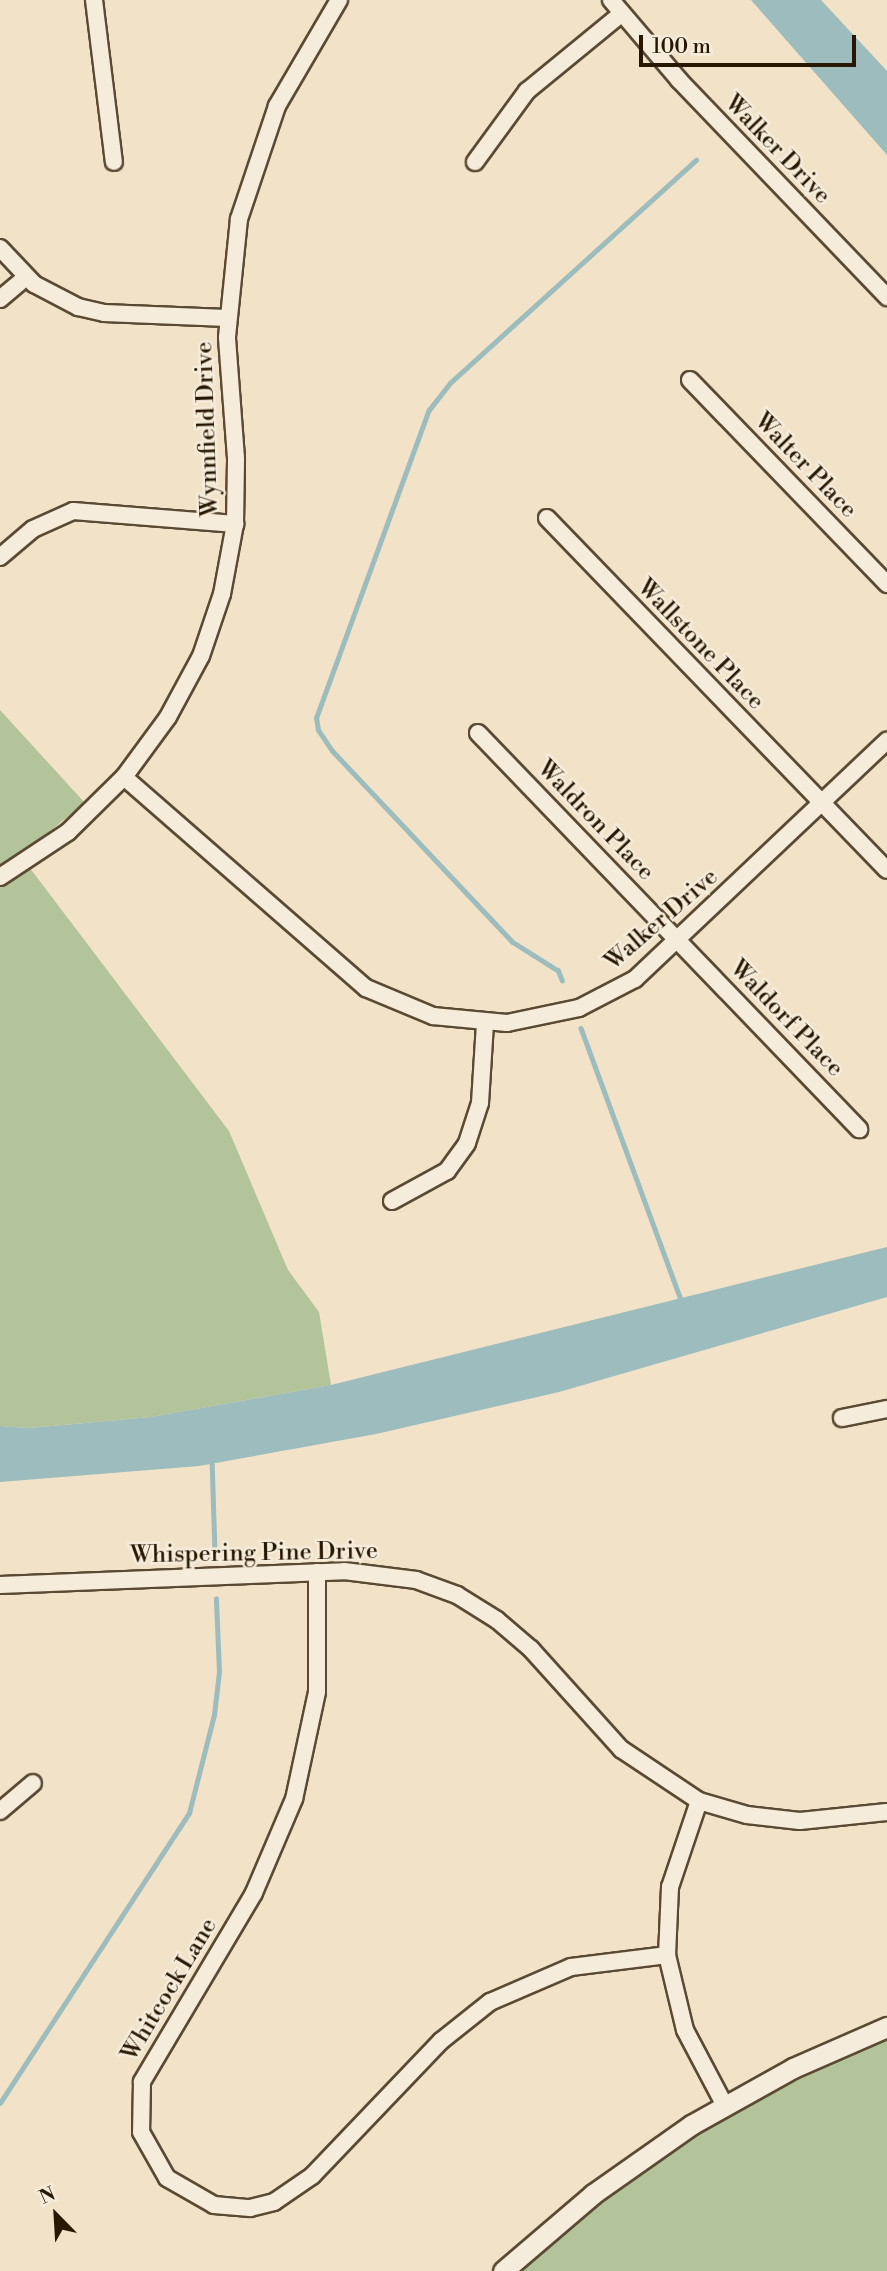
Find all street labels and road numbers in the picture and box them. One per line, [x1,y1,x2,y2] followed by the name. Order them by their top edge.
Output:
[718,90,836,210] street label: Walker Drive
[191,341,225,517] street label: Wynnfield Drive
[748,407,862,525] street label: Walter Place
[631,574,769,716] street label: Wallstone Place
[531,755,659,887] street label: Waldron Place
[600,863,724,977] street label: Walker Drive
[723,955,849,1083] street label: Waldorf Place
[130,1537,378,1571] street label: Whispering Pine Drive
[116,1913,224,2067] street label: Whitcock Lane

